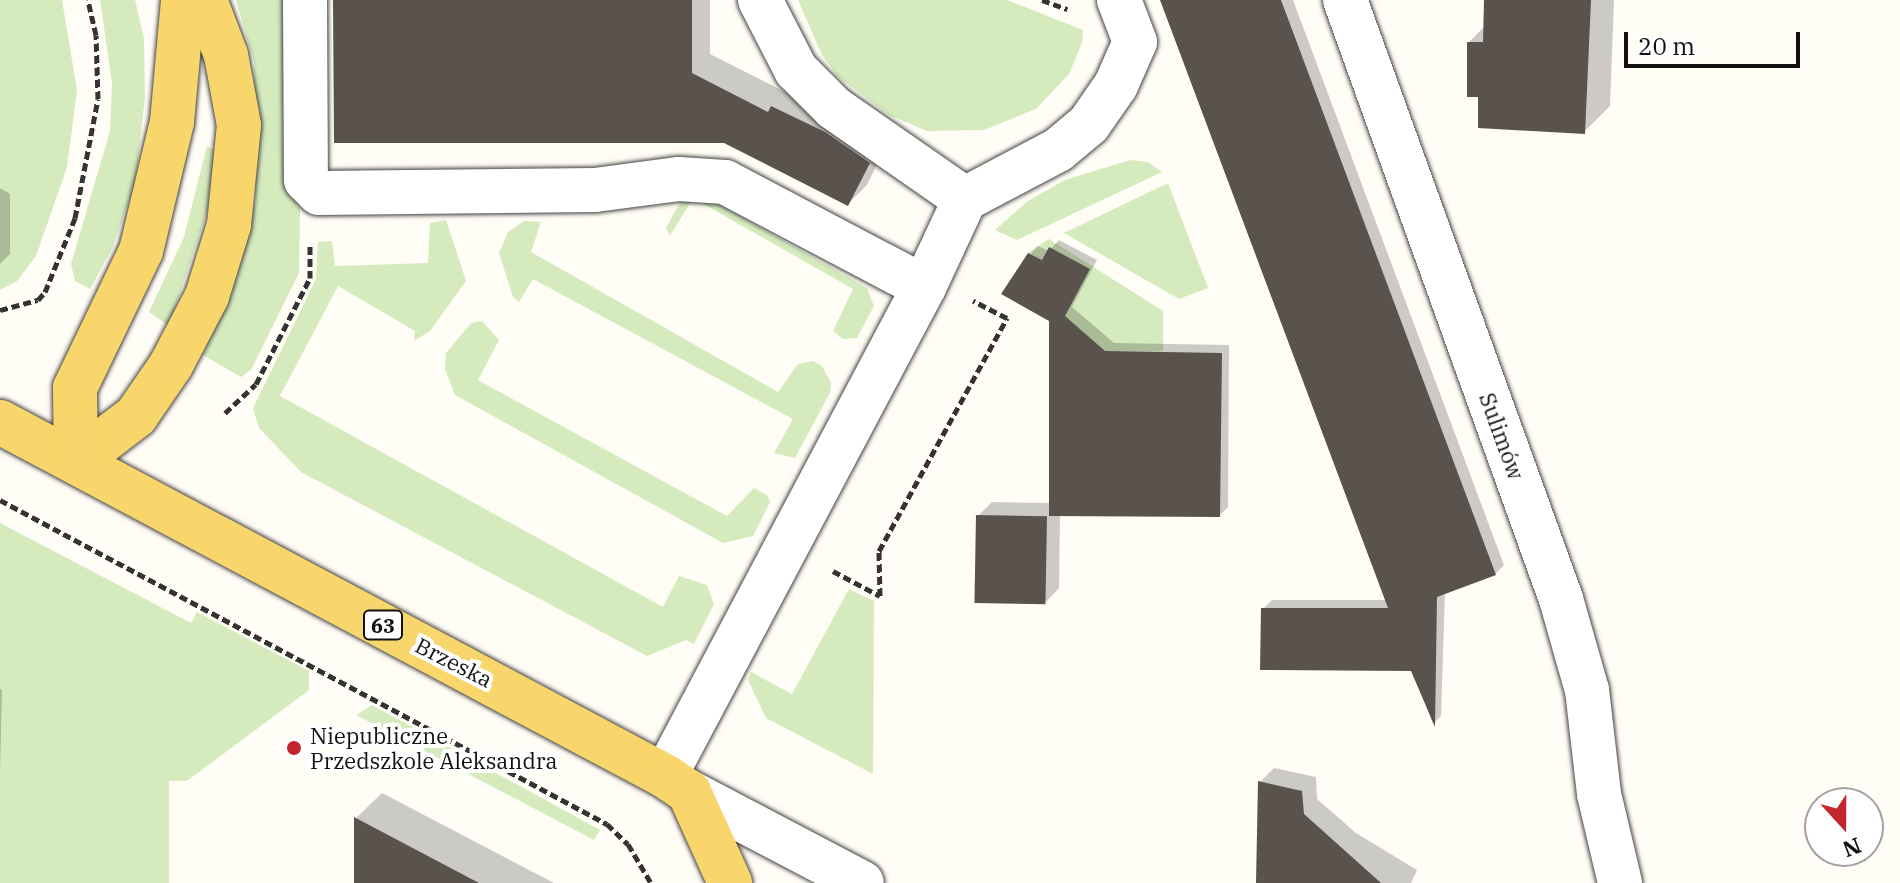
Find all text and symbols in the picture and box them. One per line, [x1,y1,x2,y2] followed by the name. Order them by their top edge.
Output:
[1628,16,1804,66] scale bar
[1638,30,1695,62] text: 20 m
[1474,389,1530,483] street label: Sulimów
[363,609,403,641] road number: 63
[411,631,497,693] street label: Brzeska
[310,722,558,774] place label: Niepubliczne Przedszkole Aleksandra
[285,739,303,757] marker: Niepubliczne Przedszkole Aleksandra
[1804,787,1884,867] north arrow
[1839,831,1865,865] text: N

